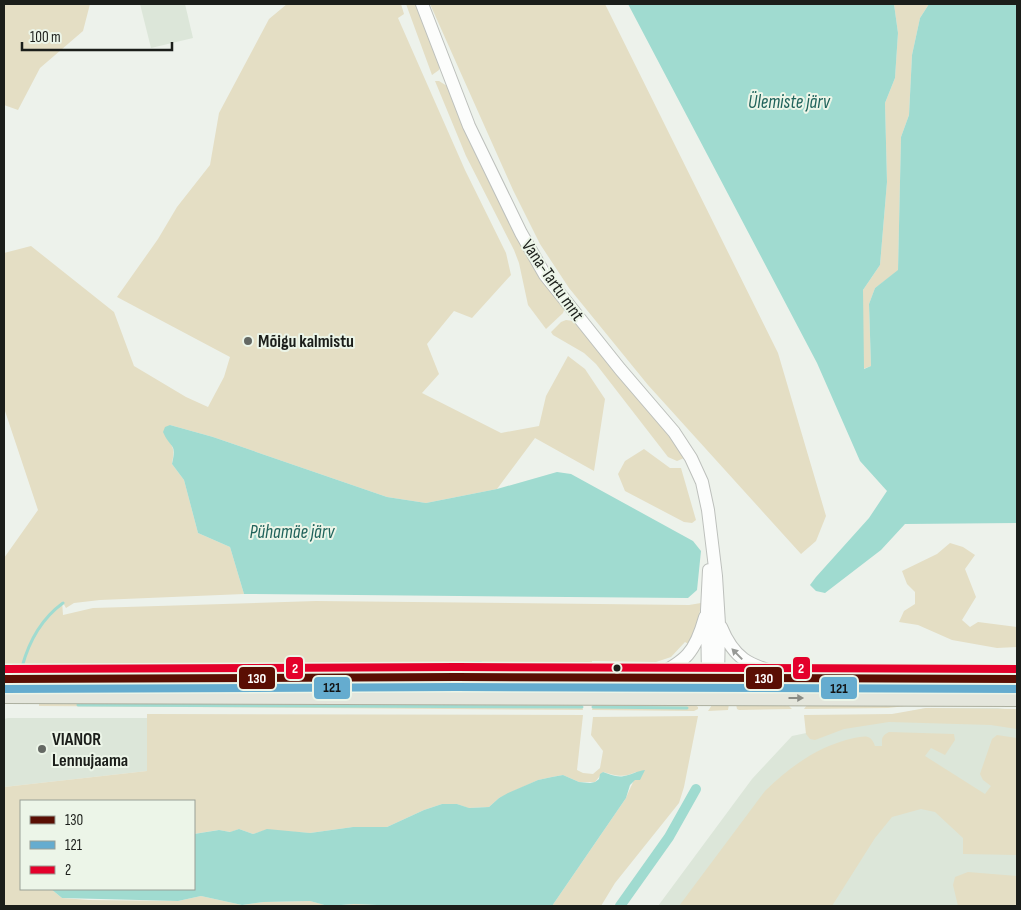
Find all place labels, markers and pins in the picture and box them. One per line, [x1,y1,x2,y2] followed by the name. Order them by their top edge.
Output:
[258,331,354,352] place label: Mõigu kalmistu
[242,335,254,347] marker: Mõigu kalmistu
[612,663,622,673] unlabelled marker
[52,729,128,771] place label: VIANOR Lennujaama
[36,743,48,755] marker: VIANOR Lennujaama

